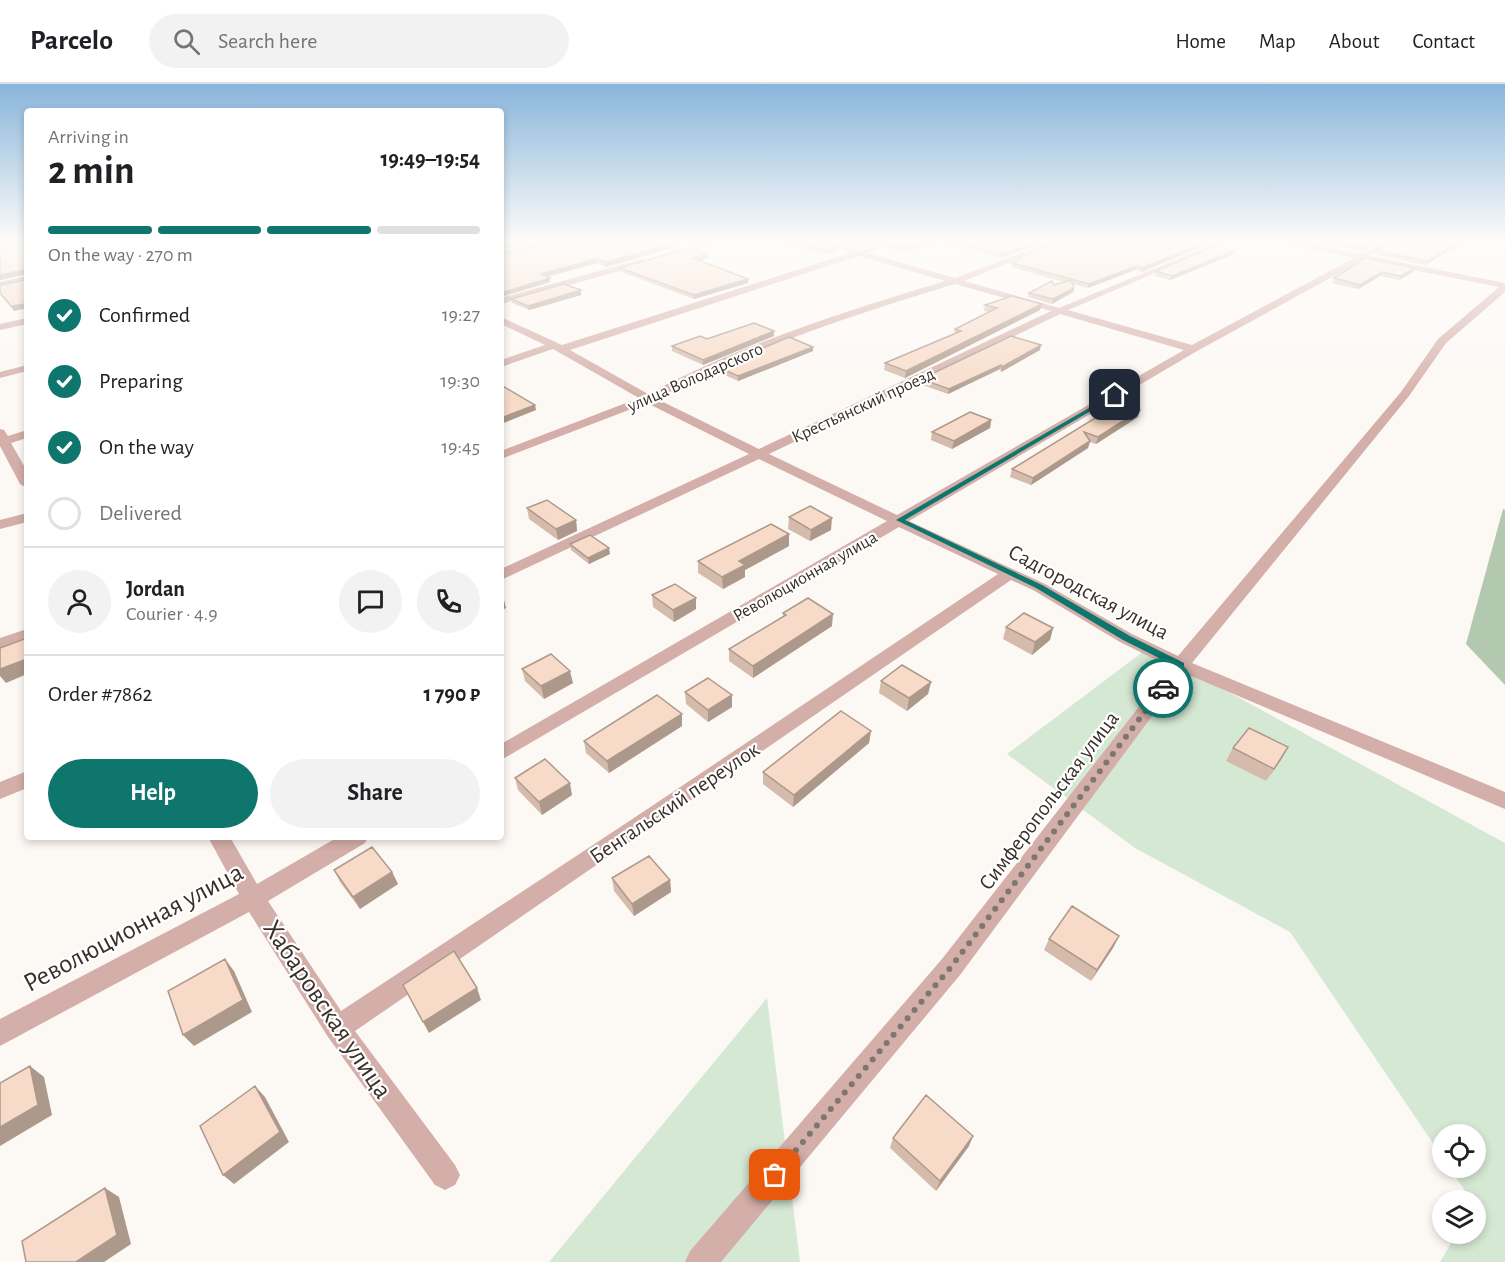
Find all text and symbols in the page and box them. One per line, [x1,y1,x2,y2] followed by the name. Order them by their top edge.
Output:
[149,14,569,68] search box
[170,25,203,58] icon: search
[30,27,113,55] text: Parcelo
[218,30,317,52] text: Search here
[1175,31,1226,52] text: Home
[1259,31,1296,52] text: Map
[1329,31,1379,52] text: About
[1412,31,1475,52] text: Contact
[48,127,129,147] text: Arriving in
[380,148,480,170] text: 19:49–19:54
[48,152,135,191] text: 2 min
[48,245,193,265] text: On the way · 270 m
[48,299,81,332] icon: check
[99,304,190,326] text: Confirmed
[442,305,480,325] text: 19:27
[624,340,766,416] street label: улица Володарского
[48,365,81,398] icon: check
[789,365,938,447] street label: Крестьянский проезд
[1089,369,1140,420] pin
[99,370,183,392] text: Preparing
[440,371,480,391] text: 19:30
[1098,378,1131,411] icon: home
[48,431,81,464] icon: check
[99,436,194,458] text: On the way
[441,437,480,457] text: 19:45
[99,502,182,524] text: Delivered
[730,528,881,625] street label: Революционная улица
[1005,540,1172,643] street label: Садгородская улица
[48,570,111,633] button: person
[339,570,402,633] button: chat
[417,570,480,633] button: phone
[126,578,185,600] text: Jordan
[126,604,218,624] text: Courier · 4.9
[1133,658,1193,718] courier
[1147,672,1180,705] icon: car
[48,683,153,705] text: Order #7862
[424,683,480,705] text: 1 790 ₽
[975,707,1123,894] street label: Симферопольская улица
[586,738,763,868] street label: Бенгальский переулок
[48,759,258,828] button: Help
[270,759,480,828] button: Share
[19,858,248,998] street label: Революционная улица
[257,915,397,1104] street label: Хабаровская улица
[1432,1124,1486,1244] map controls
[1432,1124,1486,1178] button: locate
[749,1149,800,1200] pin
[758,1158,791,1191] icon: bag
[1432,1190,1486,1244] button: layers

